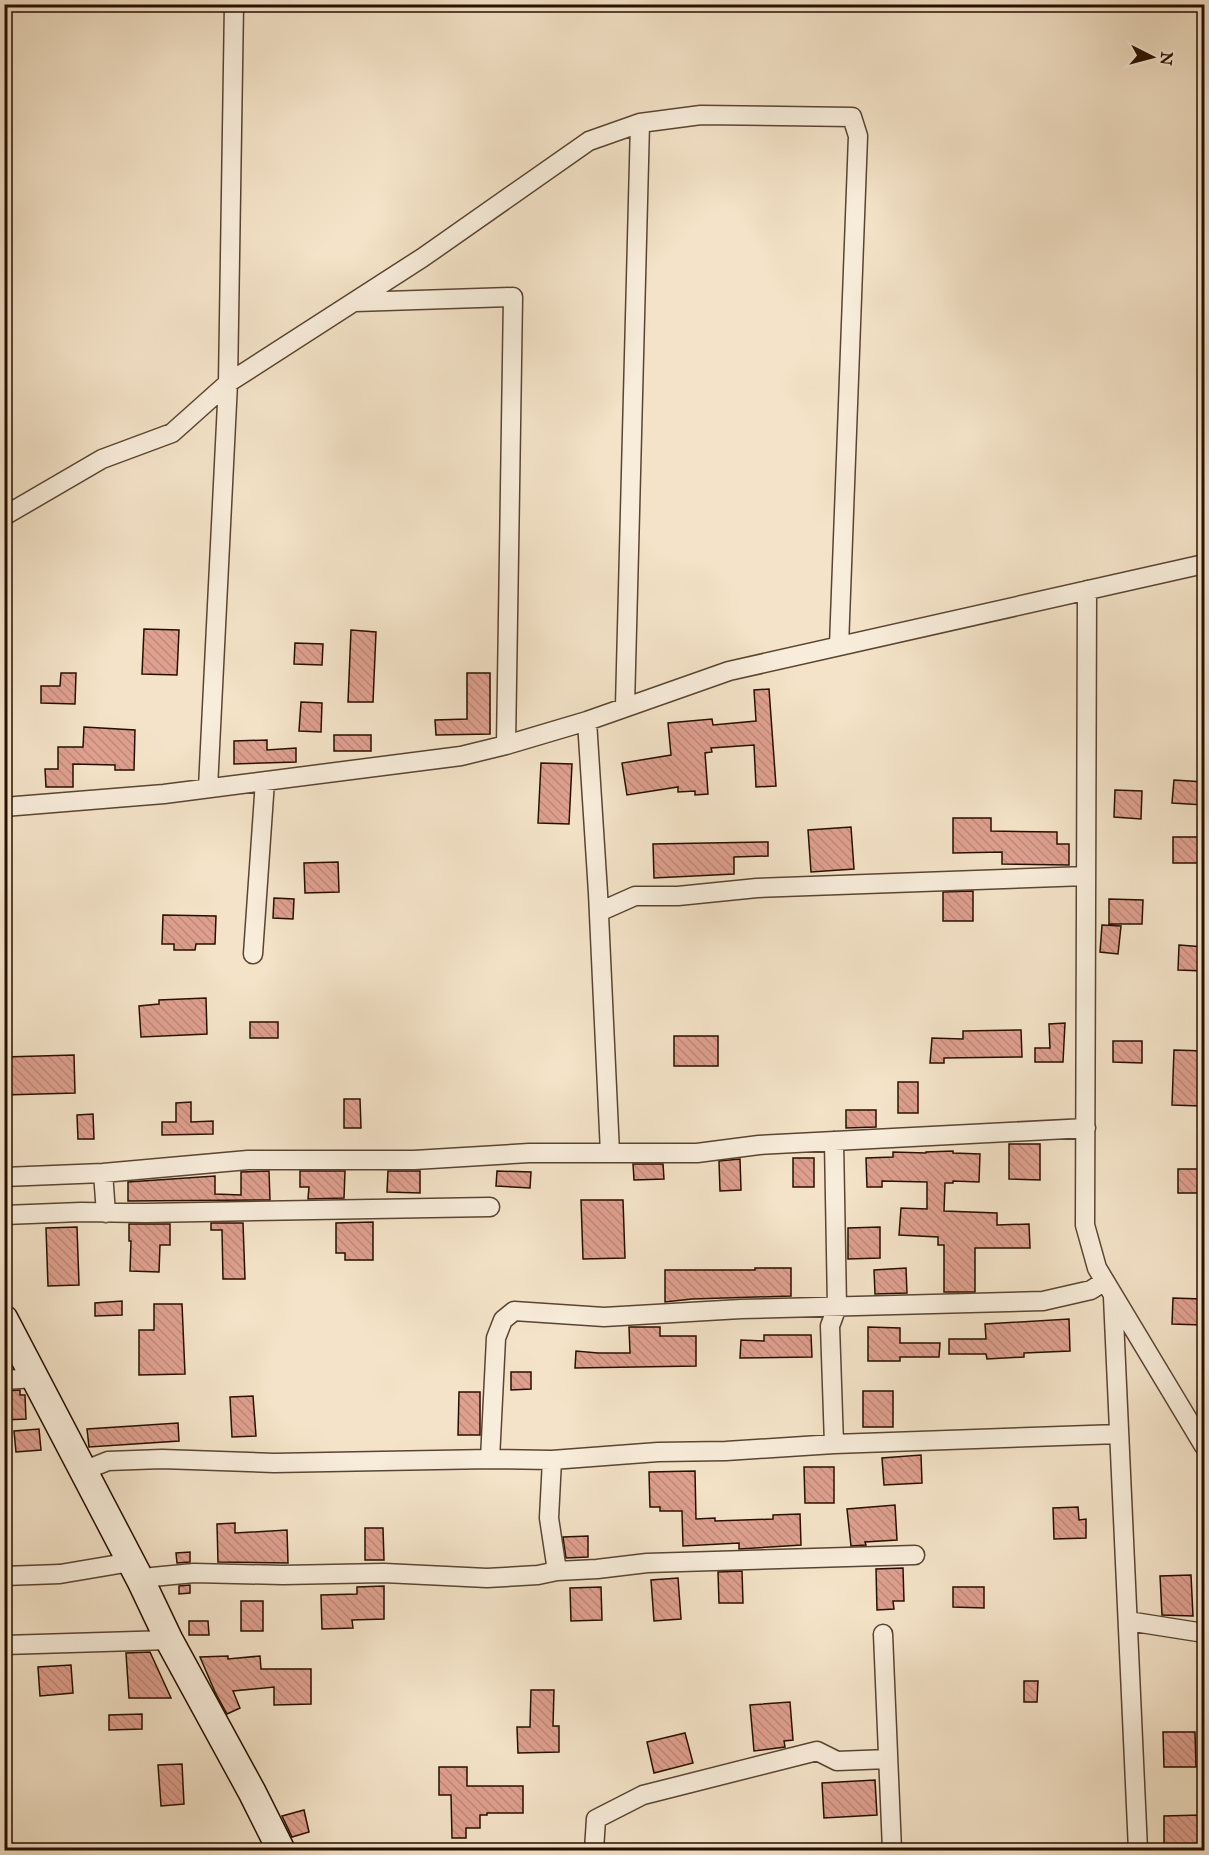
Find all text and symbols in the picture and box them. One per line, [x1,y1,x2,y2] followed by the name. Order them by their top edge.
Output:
[1122,27,1182,87] north arrow
[1156,51,1177,67] text: N

